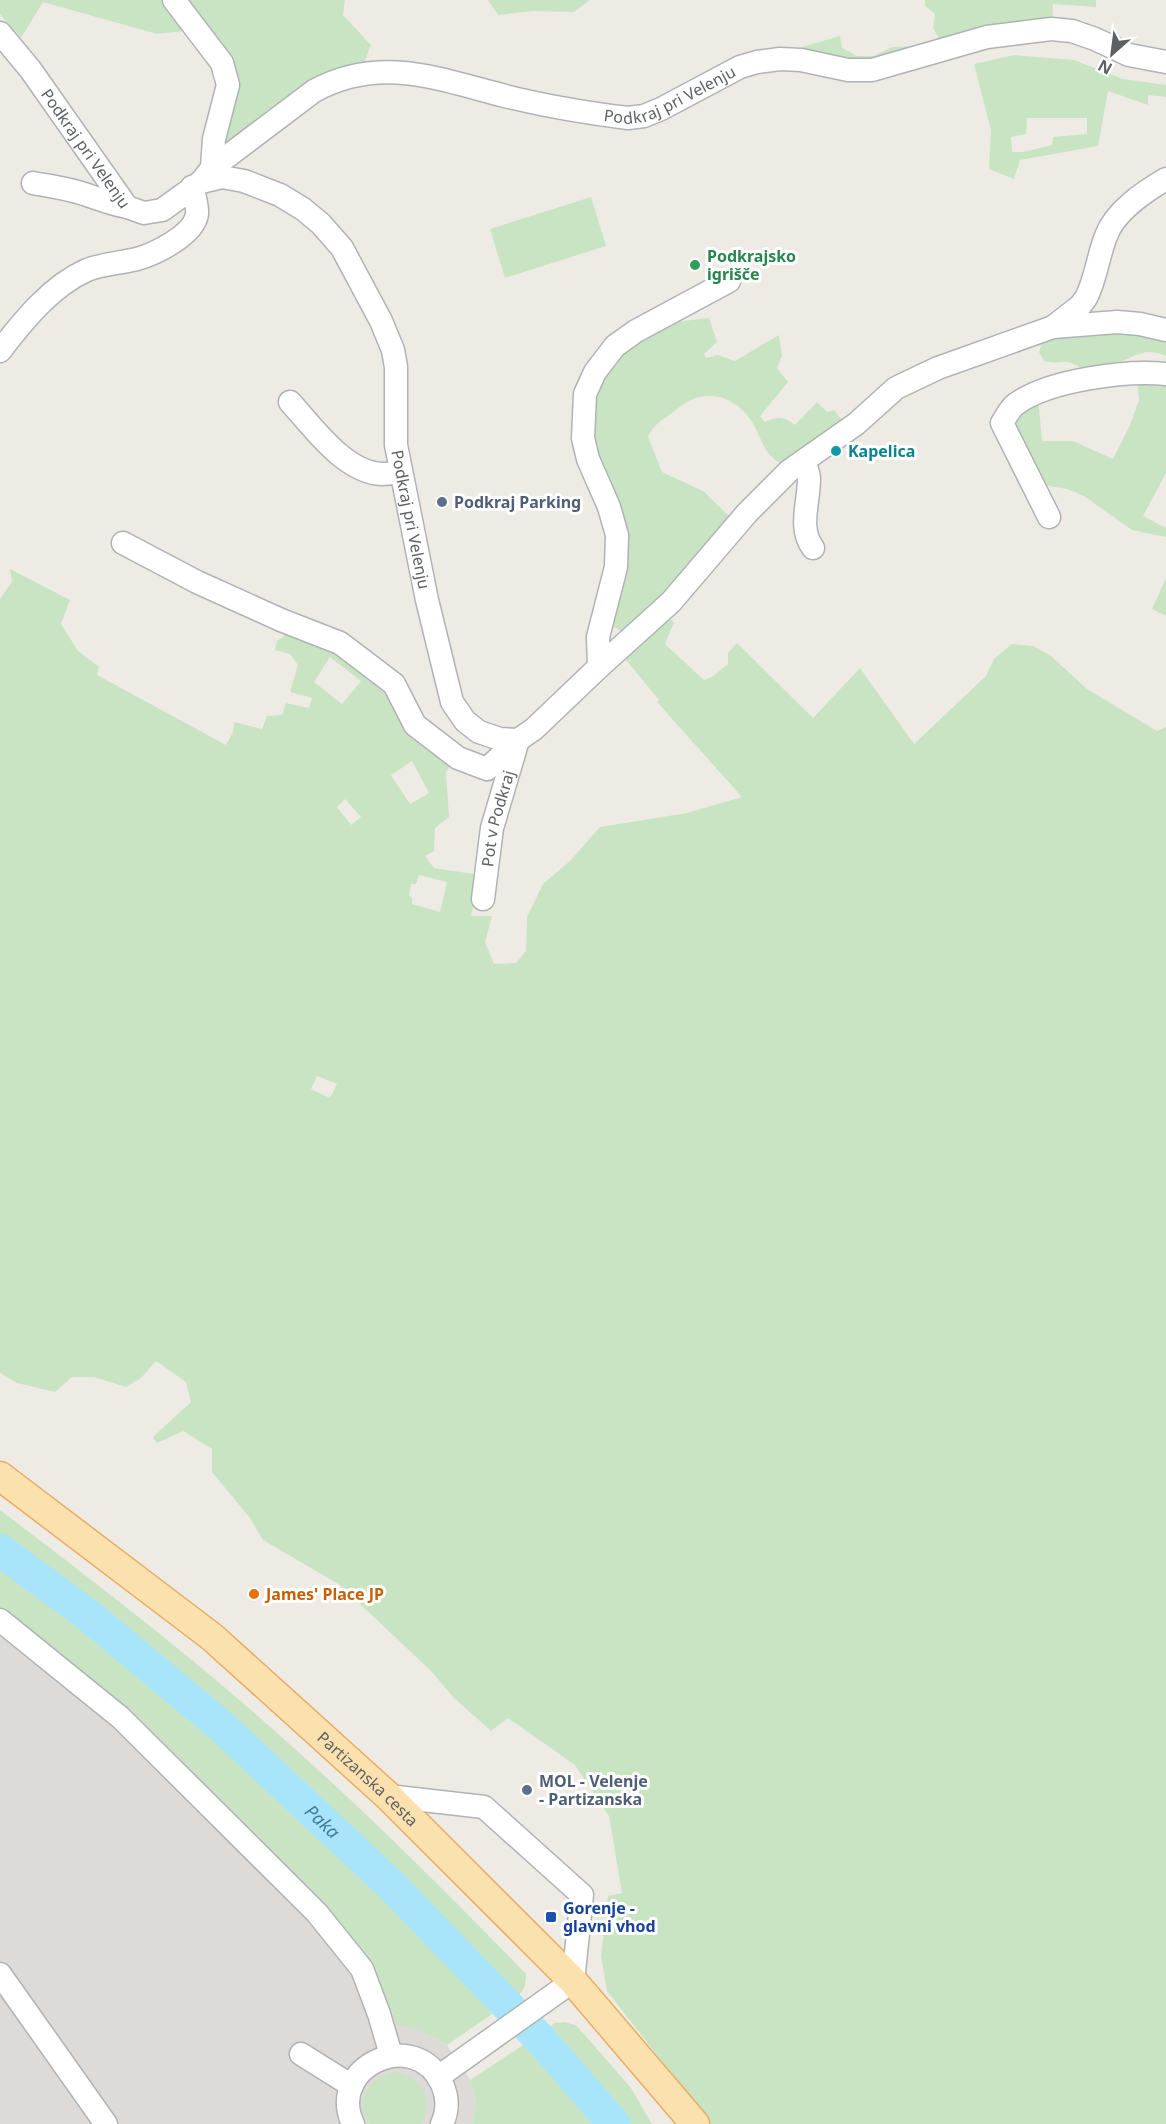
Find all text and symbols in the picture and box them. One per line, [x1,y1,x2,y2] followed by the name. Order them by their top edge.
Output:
[1082,24,1142,84] north arrow
[1094,54,1116,80] text: N
[602,60,739,130] street label: Podkraj pri Velenju
[36,84,136,213] street label: Podkraj pri Velenju
[707,245,796,285] place label: Podkrajsko igrišče
[688,258,702,272] marker: Podkrajsko igrišče
[848,440,915,462] place label: Kapelica
[829,444,843,458] marker: Kapelica
[386,448,436,591] street label: Podkraj pri Velenju
[454,491,581,513] place label: Podkraj Parking
[435,495,449,509] marker: Podkraj Parking
[476,767,520,868] street label: Pot v Podkraj
[264,1583,384,1605] place label: James' Place JP
[247,1587,261,1601] marker: James' Place JP
[313,1727,423,1831] street label: Partizanska cesta
[539,1770,648,1810] place label: MOL - Velenje - Partizanska
[520,1783,534,1797] marker: MOL - Velenje - Partizanska
[300,1799,345,1843] water label: Paka
[563,1897,656,1937] place label: Gorenje - glavni vhod
[544,1910,558,1924] marker: Gorenje - glavni vhod

